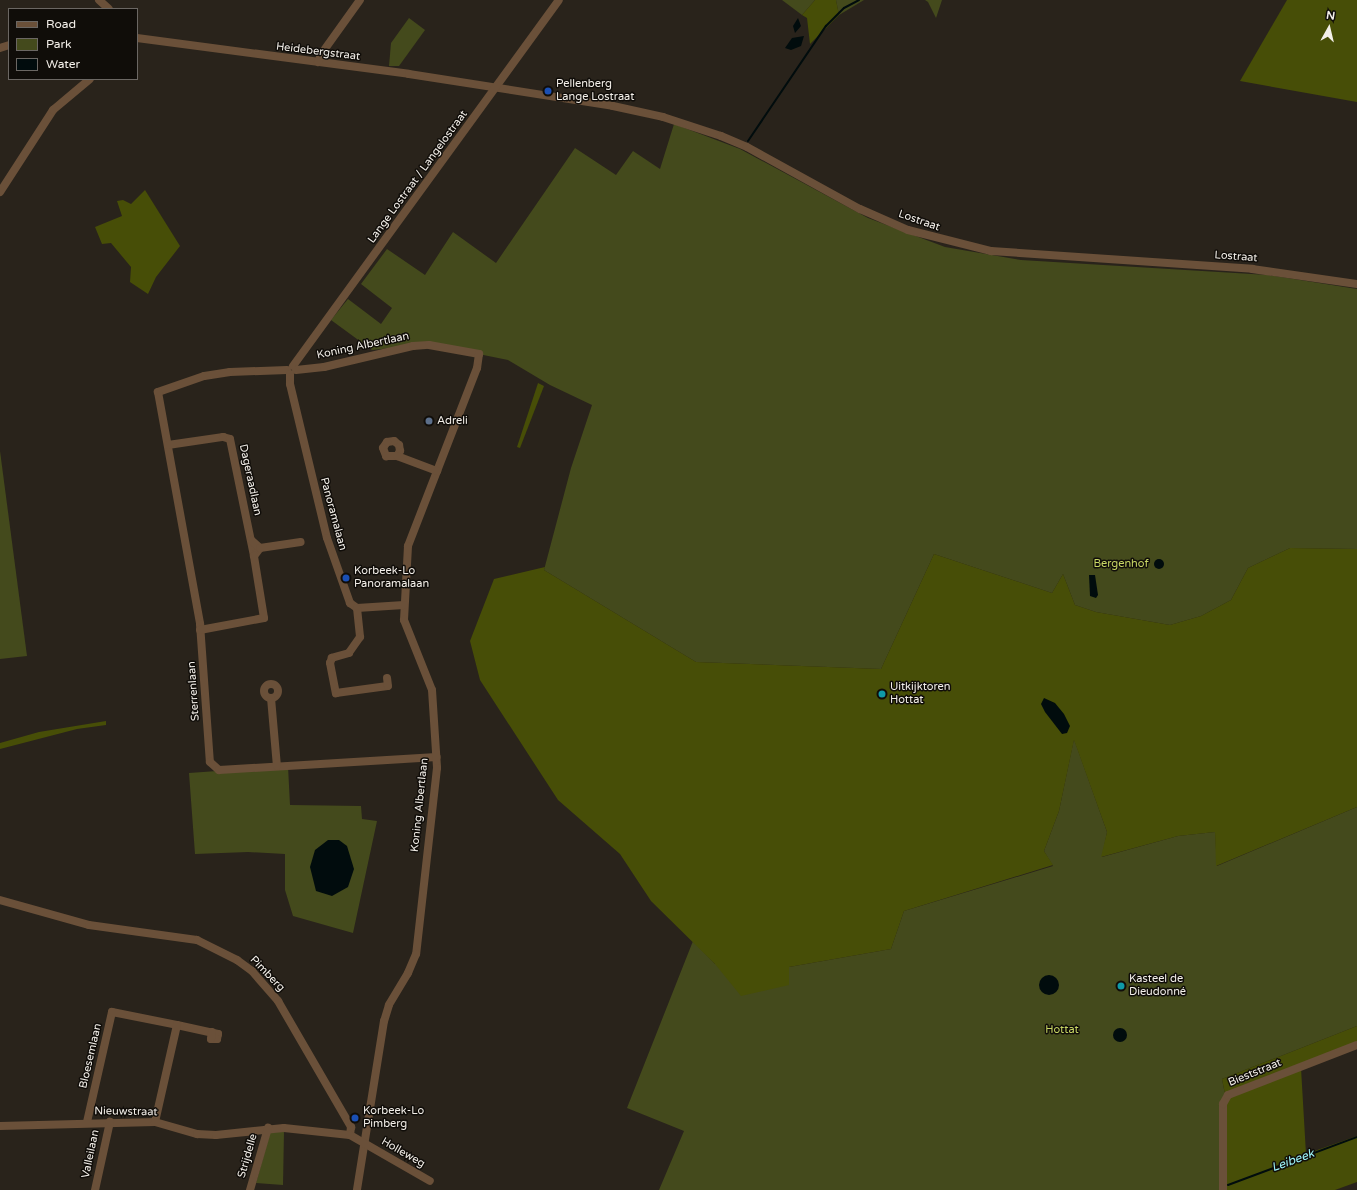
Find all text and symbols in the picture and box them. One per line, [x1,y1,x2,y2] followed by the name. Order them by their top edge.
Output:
[8,8,138,80] legend
[1309,8,1349,48] north arrow
[1325,9,1336,23] text: N
[46,17,76,31] text: Road
[46,37,72,51] text: Park
[275,40,361,64] street label: Heidebergstraat
[46,57,80,71] text: Water
[556,78,634,104] place label: Pellenberg Lange Lostraat
[543,86,553,96] marker: Pellenberg Lange Lostraat
[365,108,471,246] street label: Lange Lostraat / Langelostraat
[896,208,942,234] street label: Lostraat
[1214,249,1258,265] street label: Lostraat
[316,330,410,362] street label: Koning Albertlaan
[437,414,468,428] place label: Adreli
[424,416,434,426] marker: Adreli
[236,443,264,517] street label: Dageraadlaan
[317,476,349,552] street label: Panoramalaan
[1093,557,1149,571] park label: Bergenhof
[354,565,429,591] place label: Korbeek-Lo Panoramalaan
[341,573,351,583] marker: Korbeek-Lo Panoramalaan
[185,661,203,721] street label: Sterrenlaan
[890,681,950,707] place label: Uitkijktoren Hottat
[877,689,887,699] marker: Uitkijktoren Hottat
[409,757,431,853] street label: Koning Albertlaan
[247,953,287,995] street label: Pimberg
[1129,973,1186,999] place label: Kasteel de Dieudonné
[1116,981,1126,991] marker: Kasteel de Dieudonné
[77,1022,105,1090] street label: Bloesemlaan
[1045,1023,1079,1037] park label: Hottat
[1227,1056,1283,1090] street label: Bieststraat
[94,1105,158,1119] street label: Nieuwstraat
[363,1105,424,1131] place label: Korbeek-Lo Pimberg
[350,1113,360,1123] marker: Korbeek-Lo Pimberg
[79,1128,103,1180] street label: Valleilaan
[235,1132,261,1180] street label: Strijdelle
[379,1135,427,1171] street label: Holleweg
[1270,1147,1316,1175] water label: Leibeek

